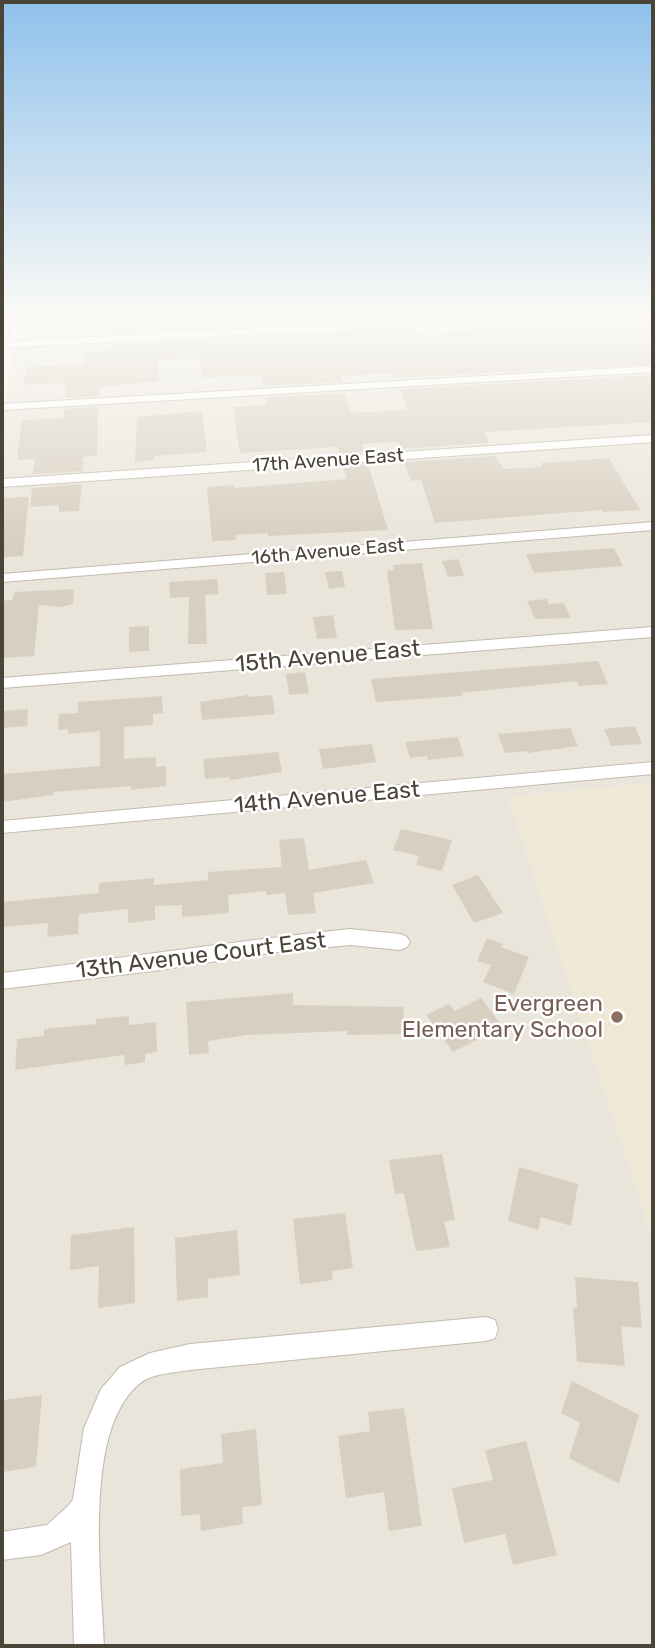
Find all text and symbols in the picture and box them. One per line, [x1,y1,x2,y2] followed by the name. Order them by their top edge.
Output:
[251,444,405,478] street label: 17th Avenue East
[251,534,405,570] street label: 16th Avenue East
[234,635,422,679] street label: 15th Avenue East
[233,776,421,820] street label: 14th Avenue East
[74,927,328,985] street label: 13th Avenue Court East
[402,990,603,1044] place label: Evergreen Elementary School
[609,1009,625,1025] marker: Evergreen Elementary School

